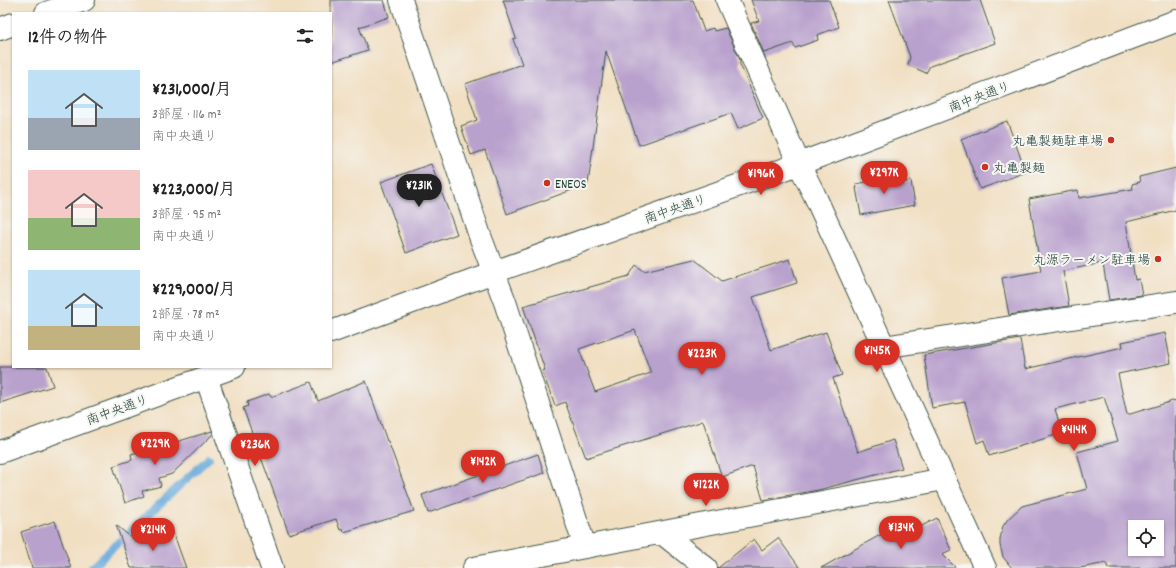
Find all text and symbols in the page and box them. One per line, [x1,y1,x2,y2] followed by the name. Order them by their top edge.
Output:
[294,25,316,47] icon: filters
[28,27,107,51] text: 12件の物件
[946,78,1014,119] street label: 南中央通り
[152,79,232,103] text: ¥231,000/月
[60,86,108,134] icon: home
[152,106,221,125] text: 3部屋 · 116 m²
[152,128,217,147] text: 南中央通り
[1012,133,1103,152] place label: 丸亀製麺駐車場
[1106,135,1116,145] marker: 丸亀製麺駐車場
[993,160,1045,179] place label: 丸亀製麺
[856,161,912,195] pin: ¥297K
[733,162,789,196] pin: ¥196K
[980,162,990,172] marker: 丸亀製麺
[870,164,898,183] text: ¥297K
[747,165,775,184] text: ¥196K
[391,174,447,208] pin: ¥231K
[555,176,587,195] place label: ENEOS
[406,177,432,196] text: ¥231K
[542,178,552,188] marker: ENEOS
[152,179,236,203] text: ¥223,000/月
[60,186,108,234] icon: home
[642,191,710,230] street label: 南中央通り
[152,206,221,225] text: 3部屋 · 95 m²
[152,228,217,247] text: 南中央通り
[1033,252,1150,271] place label: 丸源ラーメン駐車場
[1153,254,1163,264] marker: 丸源ラーメン駐車場
[152,279,236,303] text: ¥229,000/月
[60,286,108,334] icon: home
[152,306,219,325] text: 2部屋 · 78 m²
[152,328,217,347] text: 南中央通り
[849,339,905,373] pin: ¥145K
[674,342,730,376] pin: ¥223K
[864,342,890,361] text: ¥145K
[687,345,717,364] text: ¥223K
[84,391,152,431] street label: 南中央通り
[1046,418,1102,452] pin: ¥414K
[1061,421,1087,440] text: ¥414K
[127,432,183,466] pin: ¥229K
[227,433,283,467] pin: ¥236K
[140,435,170,454] text: ¥229K
[240,436,270,455] text: ¥236K
[455,450,511,484] pin: ¥142K
[470,453,496,472] text: ¥142K
[678,473,734,507] pin: ¥122K
[693,476,719,495] text: ¥122K
[873,516,929,550] pin: ¥134K
[125,518,181,552] pin: ¥214K
[888,519,914,538] text: ¥134K
[1128,520,1164,556] map controls
[1128,520,1164,556] button: locate
[140,521,166,540] text: ¥214K

